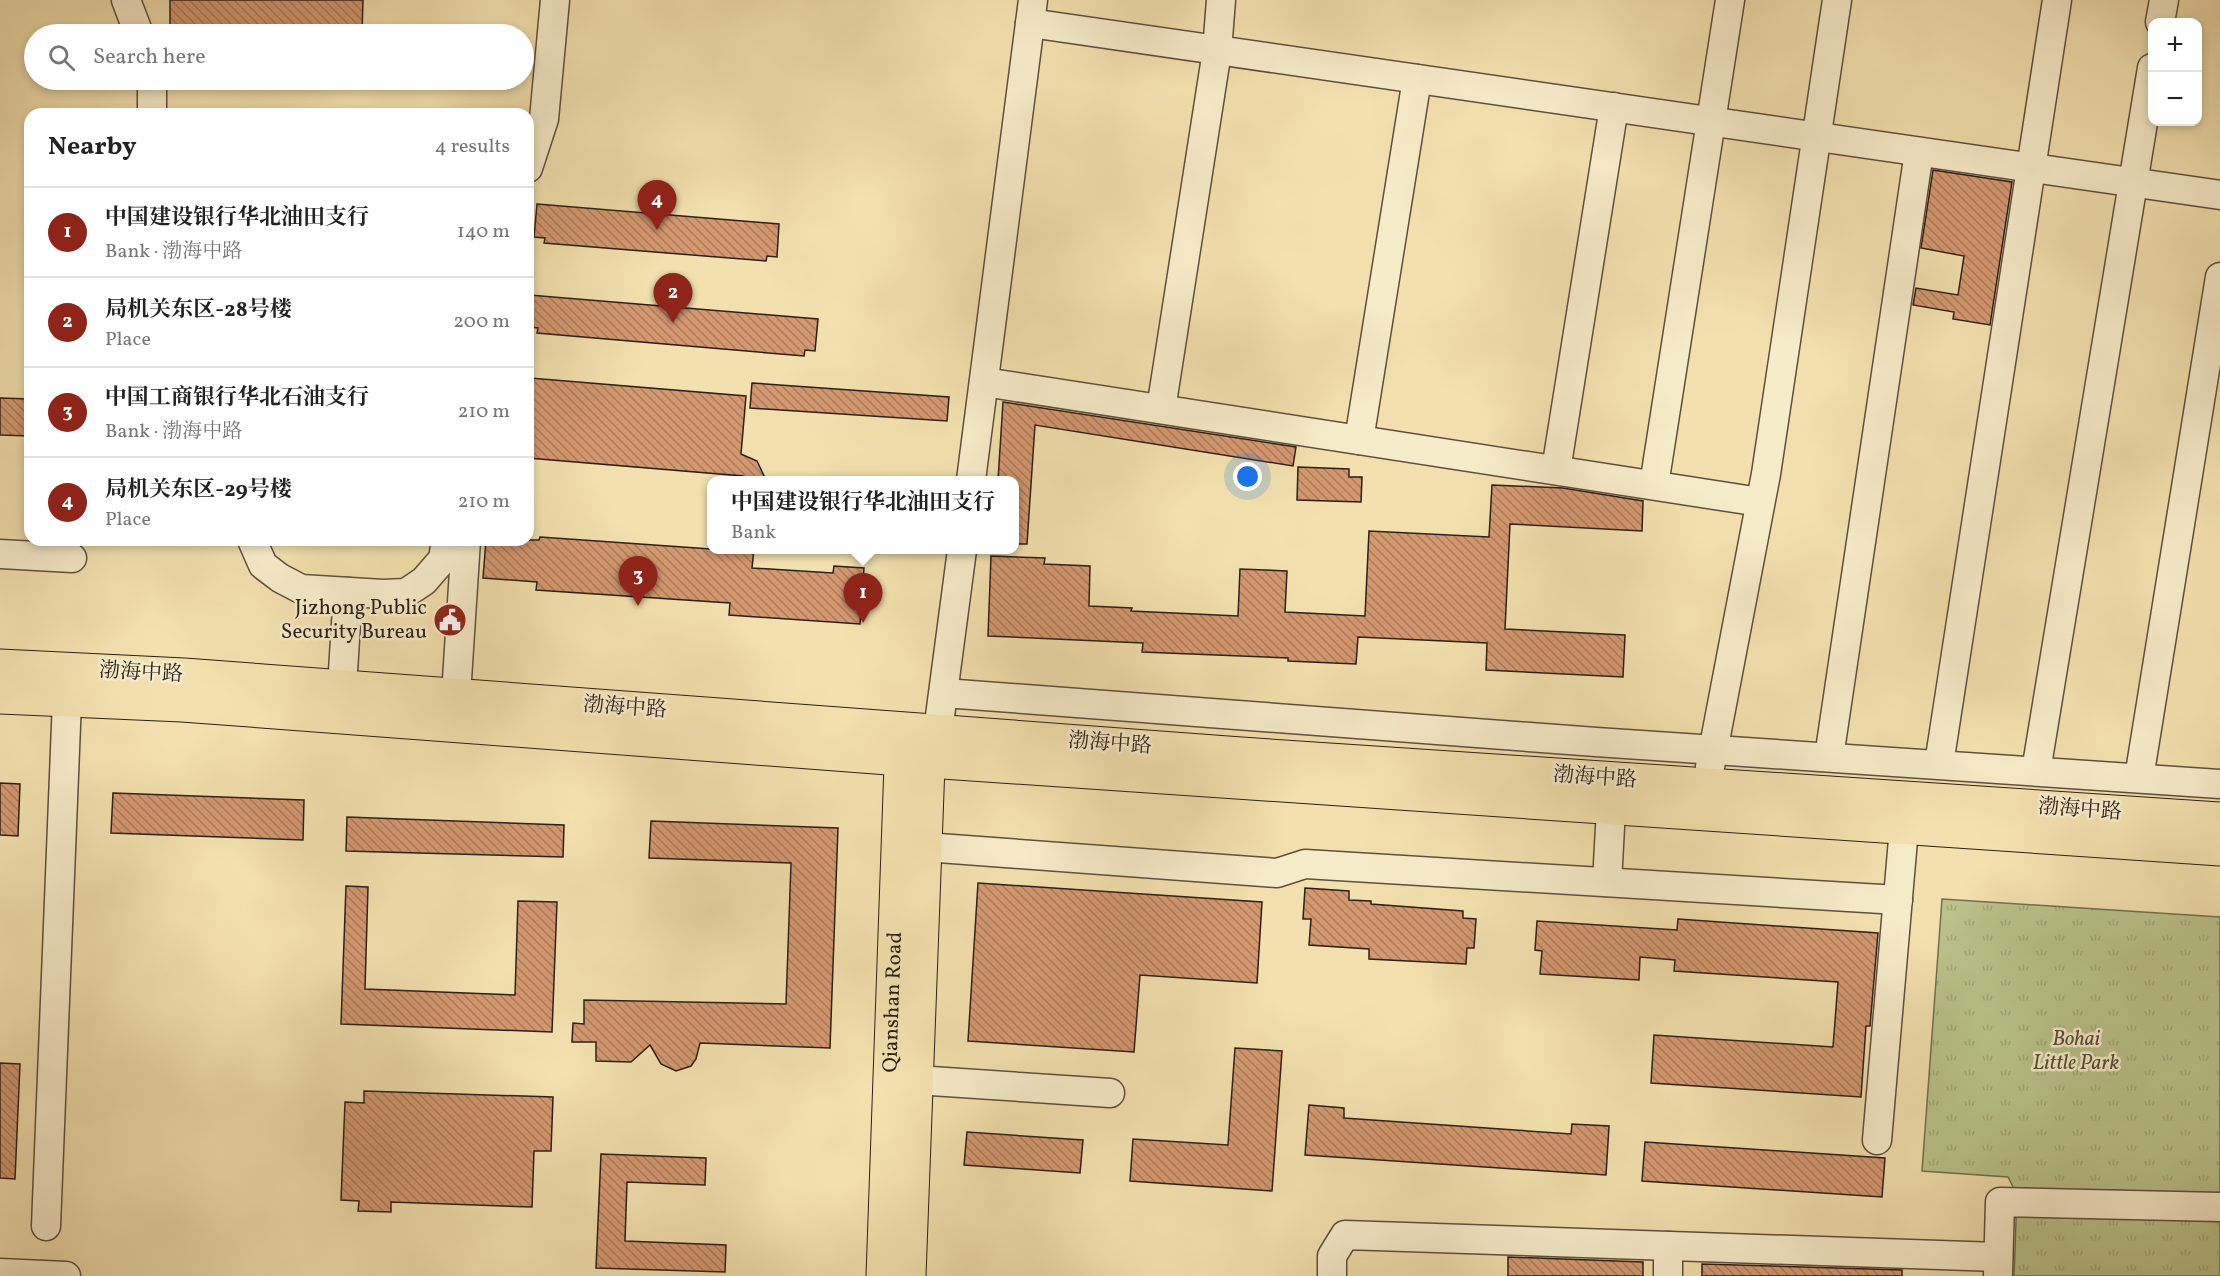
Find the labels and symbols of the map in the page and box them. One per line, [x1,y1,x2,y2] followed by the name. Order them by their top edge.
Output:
[638,180,676,230] pin: 4
[654,274,692,323] pin: 2
[1233,462,1262,491] your location
[618,556,658,606] pin: 3
[844,574,882,623] pin: 1
[281,594,427,647] place label: Jizhong Public Security Bureau
[432,602,468,638] public building icon: Jizhong Public Security Bureau
[98,656,184,690] street label: 渤海中路
[582,691,668,725] street label: 渤海中路
[1067,727,1153,761] street label: 渤海中路
[1552,761,1638,795] street label: 渤海中路
[2037,793,2123,827] street label: 渤海中路
[876,931,910,1073] street label: Qianshan Road
[2033,1025,2119,1078] park label: Bohai Little Park

